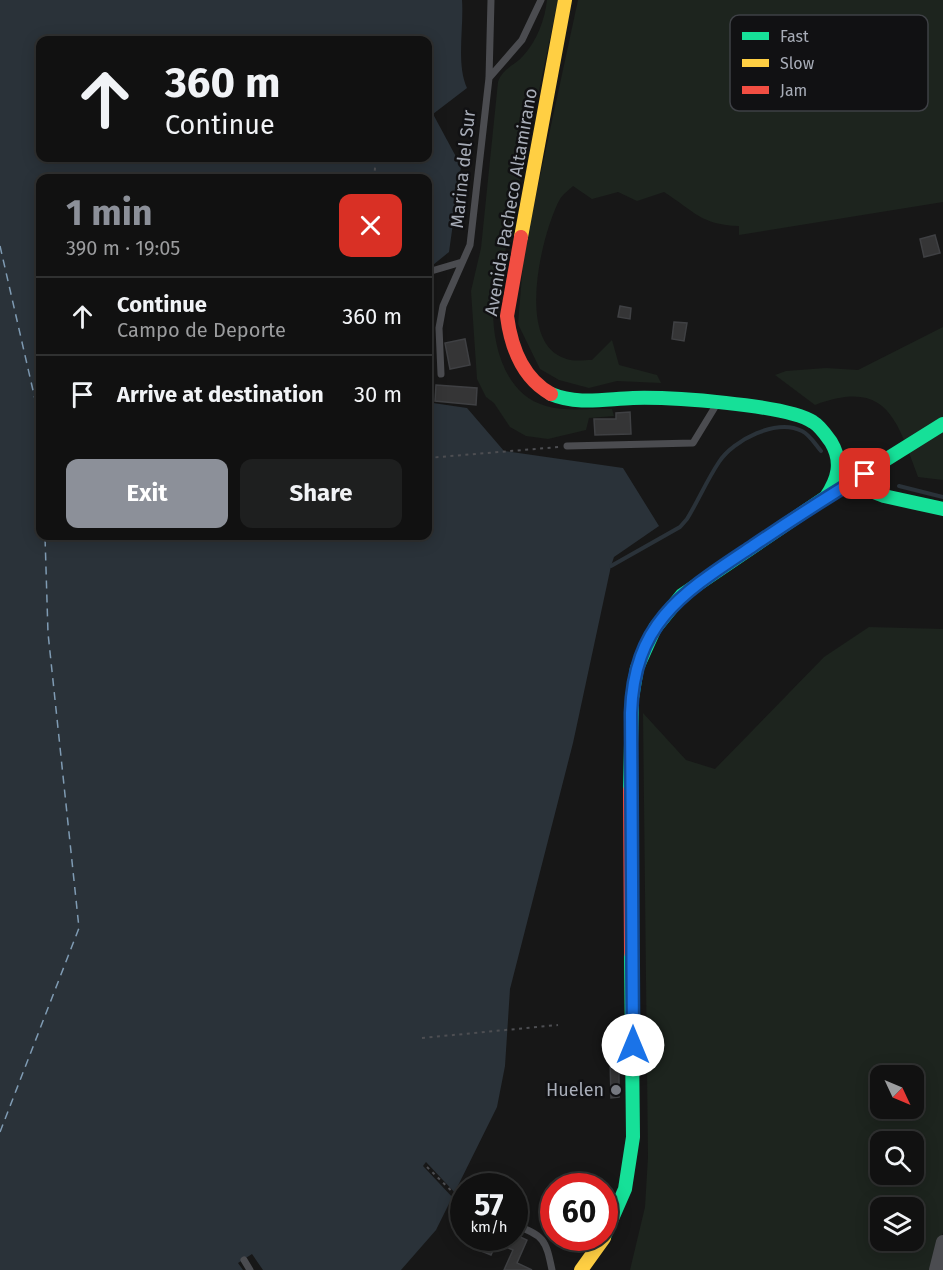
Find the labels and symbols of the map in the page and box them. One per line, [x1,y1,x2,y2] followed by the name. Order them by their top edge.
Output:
[730,15,928,111] legend
[780,27,809,46] text: Fast
[780,54,815,73] text: Slow
[780,81,807,100] text: Jam
[480,86,542,318] street label: Avenida Pacheco Altamirano
[446,109,480,229] street label: Marina del Sur
[839,448,890,499] pin
[601,1013,665,1077] position arrow
[870,1065,924,1119] north arrow
[546,1079,604,1101] place label: Huelen
[609,1083,623,1097] marker: Huelen
[540,1173,618,1251] speed limit sign: 60

